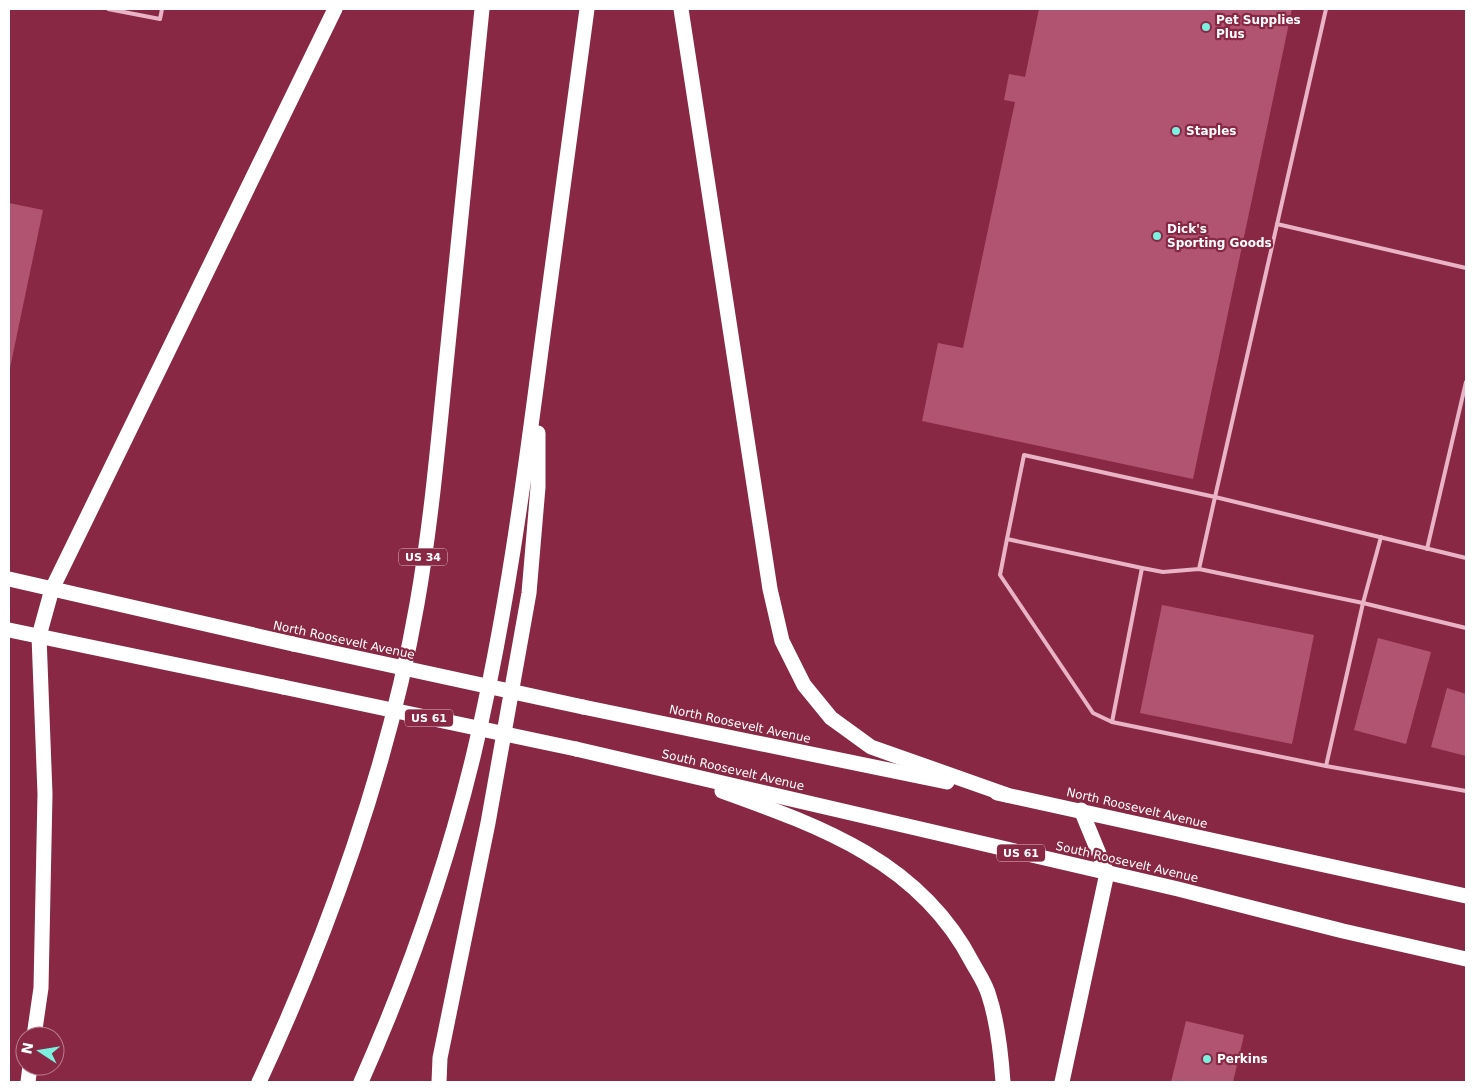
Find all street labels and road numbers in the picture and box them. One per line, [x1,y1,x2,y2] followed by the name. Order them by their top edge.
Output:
[399,548,447,566] road number: US 34
[272,618,416,662] street label: North Roosevelt Avenue
[668,702,812,746] street label: North Roosevelt Avenue
[405,710,453,726] road number: US 61
[660,747,806,793] street label: South Roosevelt Avenue
[1065,785,1209,831] street label: North Roosevelt Avenue
[1054,839,1200,885] street label: South Roosevelt Avenue
[997,844,1045,861] road number: US 61

